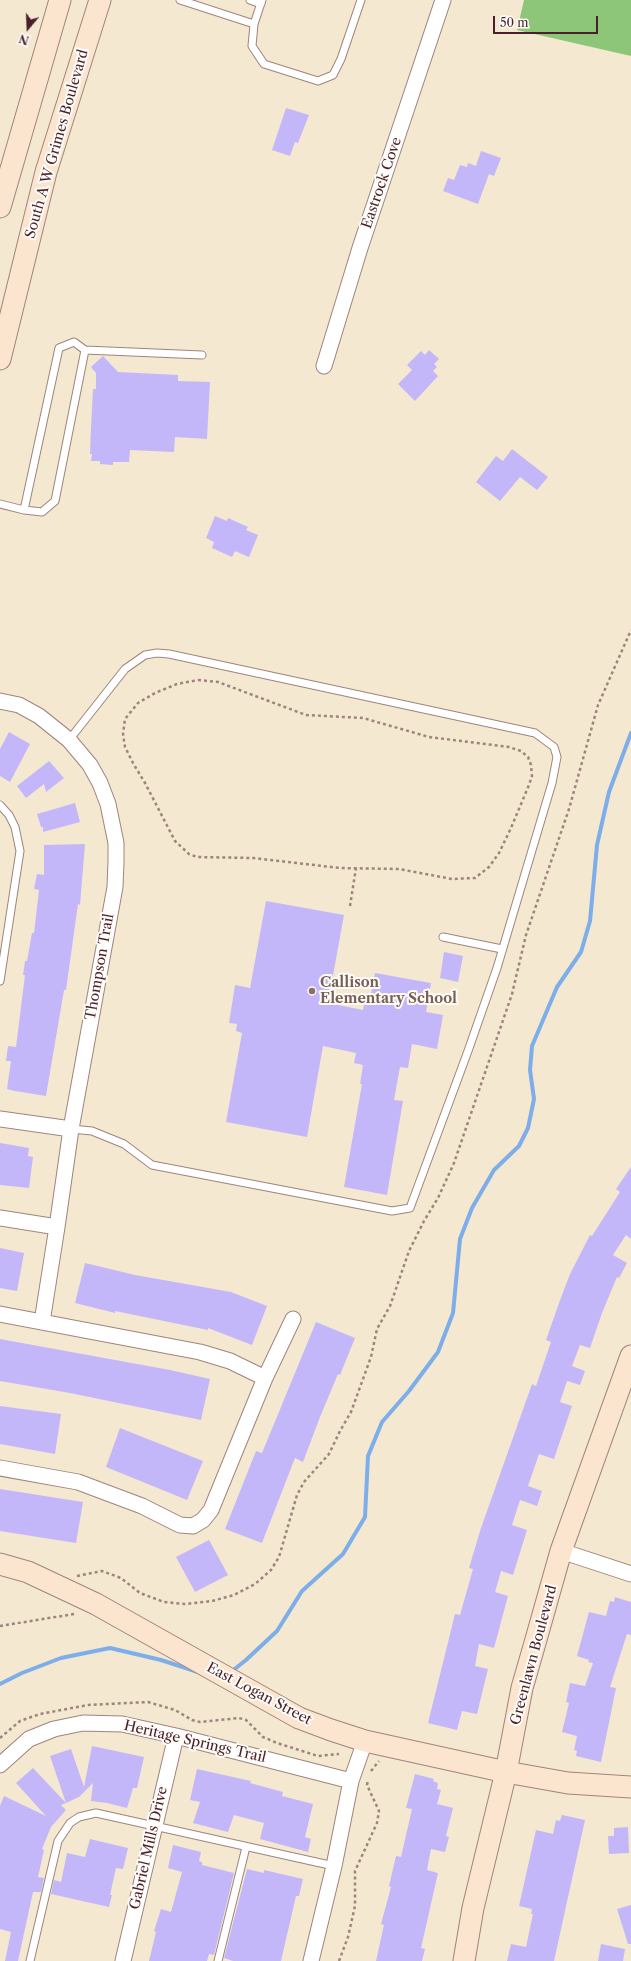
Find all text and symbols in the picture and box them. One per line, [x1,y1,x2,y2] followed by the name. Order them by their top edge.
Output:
[8,8,48,48] north arrow
[495,8,600,34] scale bar
[500,15,529,30] text: 50 m
[17,31,31,48] text: N
[22,48,92,240] street label: South A W Grimes Boulevard
[359,135,405,231] street label: Eastrock Cove
[82,912,118,1022] street label: Thompson Trail
[320,975,457,1008] place label: Callison Elementary School
[307,986,317,996] marker: Callison Elementary School
[507,1583,561,1727] street label: Greenlawn Boulevard
[204,1659,314,1729] street label: East Logan Street
[122,1717,268,1767] street label: Heritage Springs Trail
[127,1785,171,1911] street label: Gabriel Mills Drive

